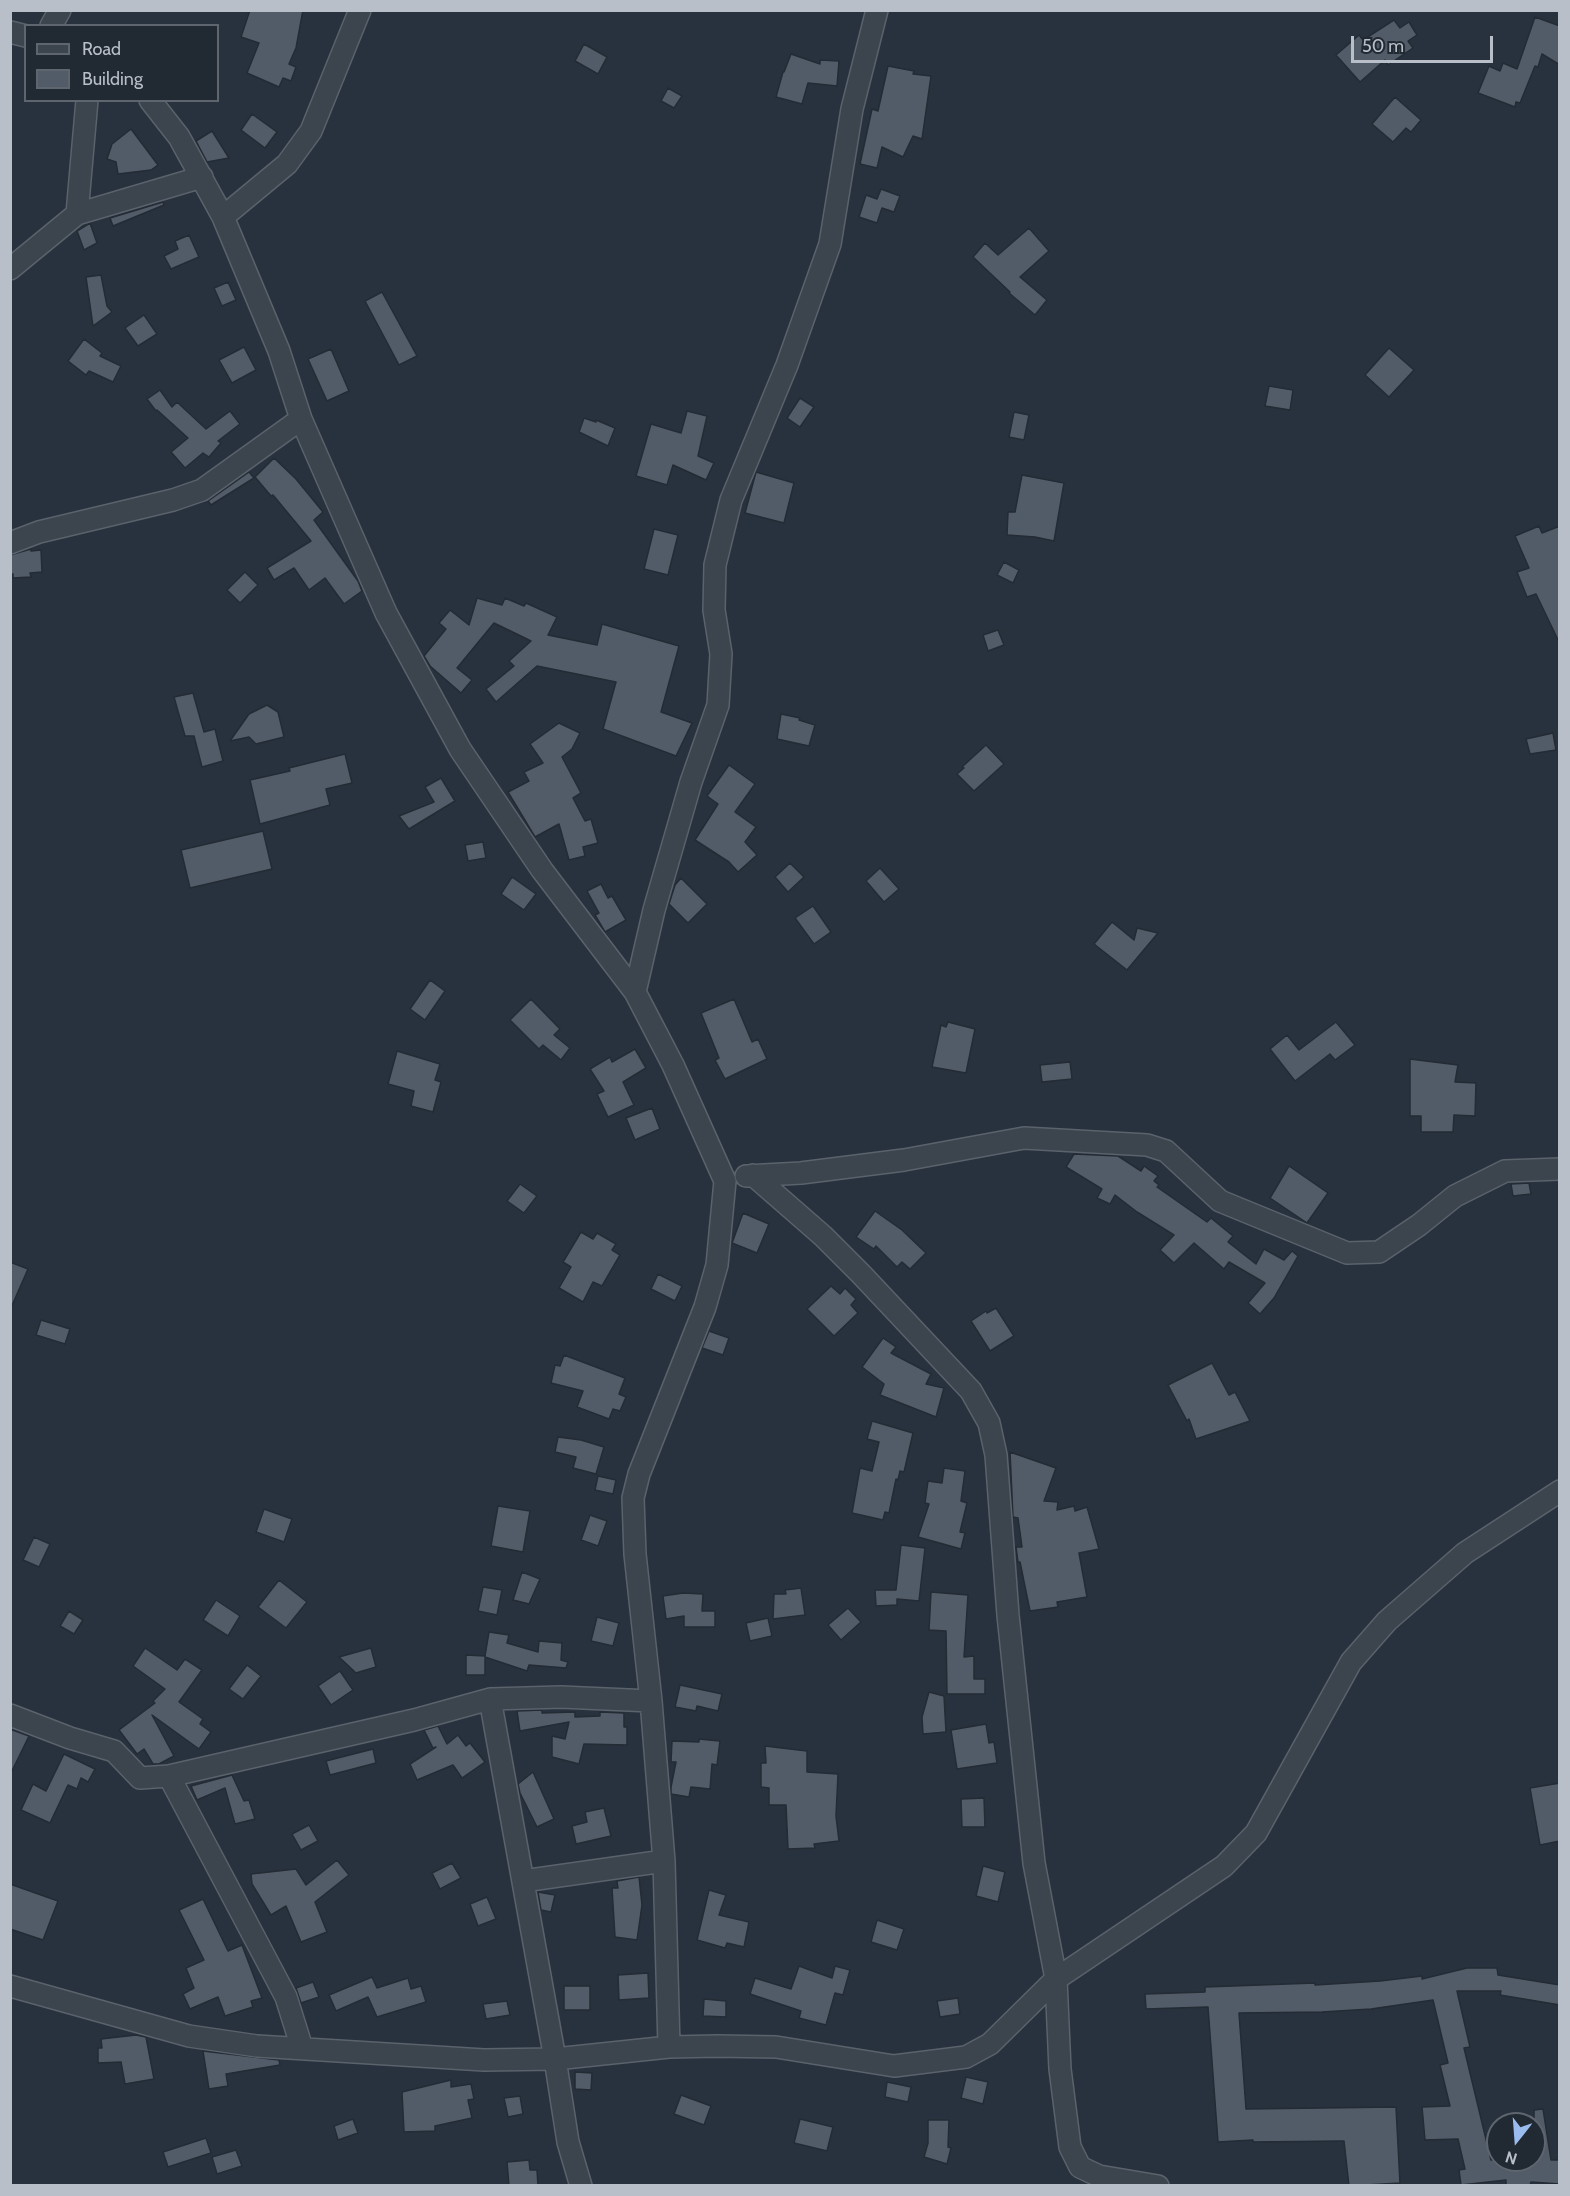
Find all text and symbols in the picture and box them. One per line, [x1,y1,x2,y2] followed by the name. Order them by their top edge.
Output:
[24,24,219,102] legend
[1354,24,1496,62] scale bar
[1362,35,1404,57] text: 50 m
[82,38,121,60] text: Road
[82,68,143,90] text: Building
[1486,2112,1546,2172] north arrow
[1503,2147,1519,2169] text: N

